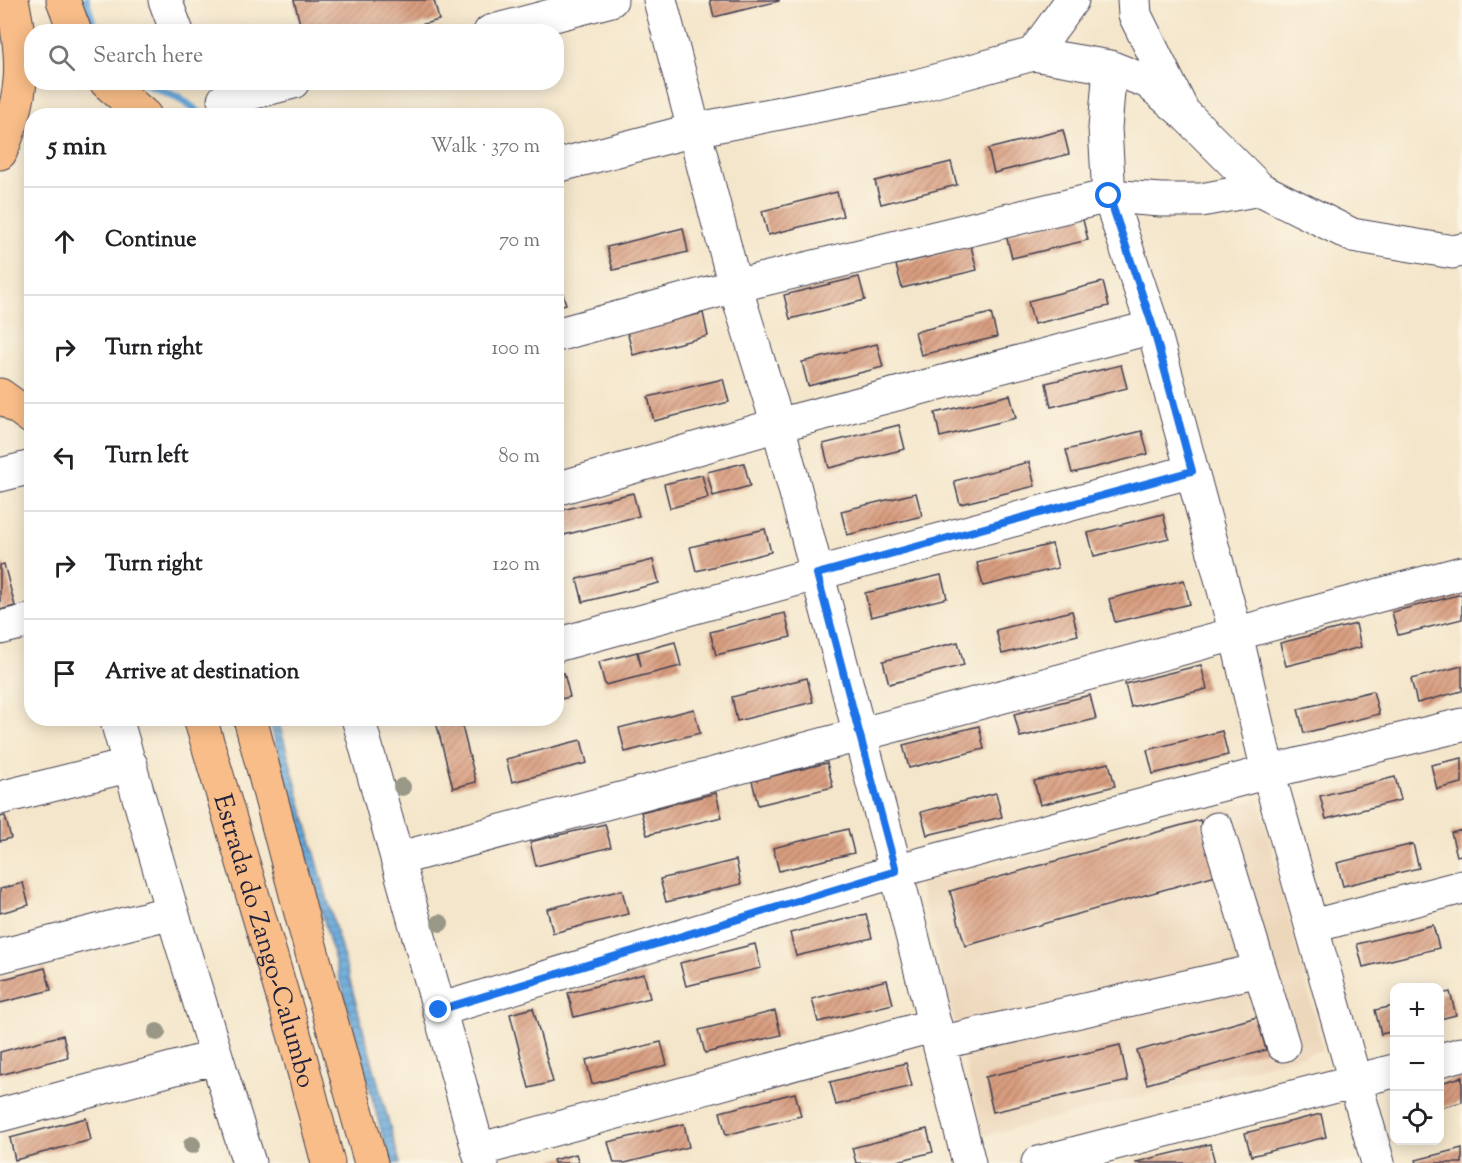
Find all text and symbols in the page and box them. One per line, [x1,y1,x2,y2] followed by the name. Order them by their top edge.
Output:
[24,24,564,90] search box
[45,41,78,74] icon: search
[93,41,203,73] text: Search here
[48,129,107,166] text: 5 min
[430,133,540,162] text: Walk · 370 m
[1095,182,1121,208] route start
[48,225,81,258] icon: ahead
[105,225,196,257] text: Continue
[499,227,540,256] text: 70 m
[48,333,81,366] icon: right
[105,333,202,365] text: Turn right
[491,335,540,364] text: 100 m
[48,441,81,474] icon: left
[105,441,188,473] text: Turn left
[499,443,540,472] text: 80 m
[48,549,81,582] icon: right
[105,549,202,581] text: Turn right
[492,551,540,580] text: 120 m
[48,657,81,690] icon: arrive
[105,657,300,689] text: Arrive at destination
[203,790,323,1092] street label: Estrada do Zango-Calumbo
[1390,983,1444,1145] map controls
[1390,983,1444,1037] button: +
[425,996,451,1022] route end
[1390,1037,1444,1091] button: −
[1390,1091,1444,1145] button: locate

